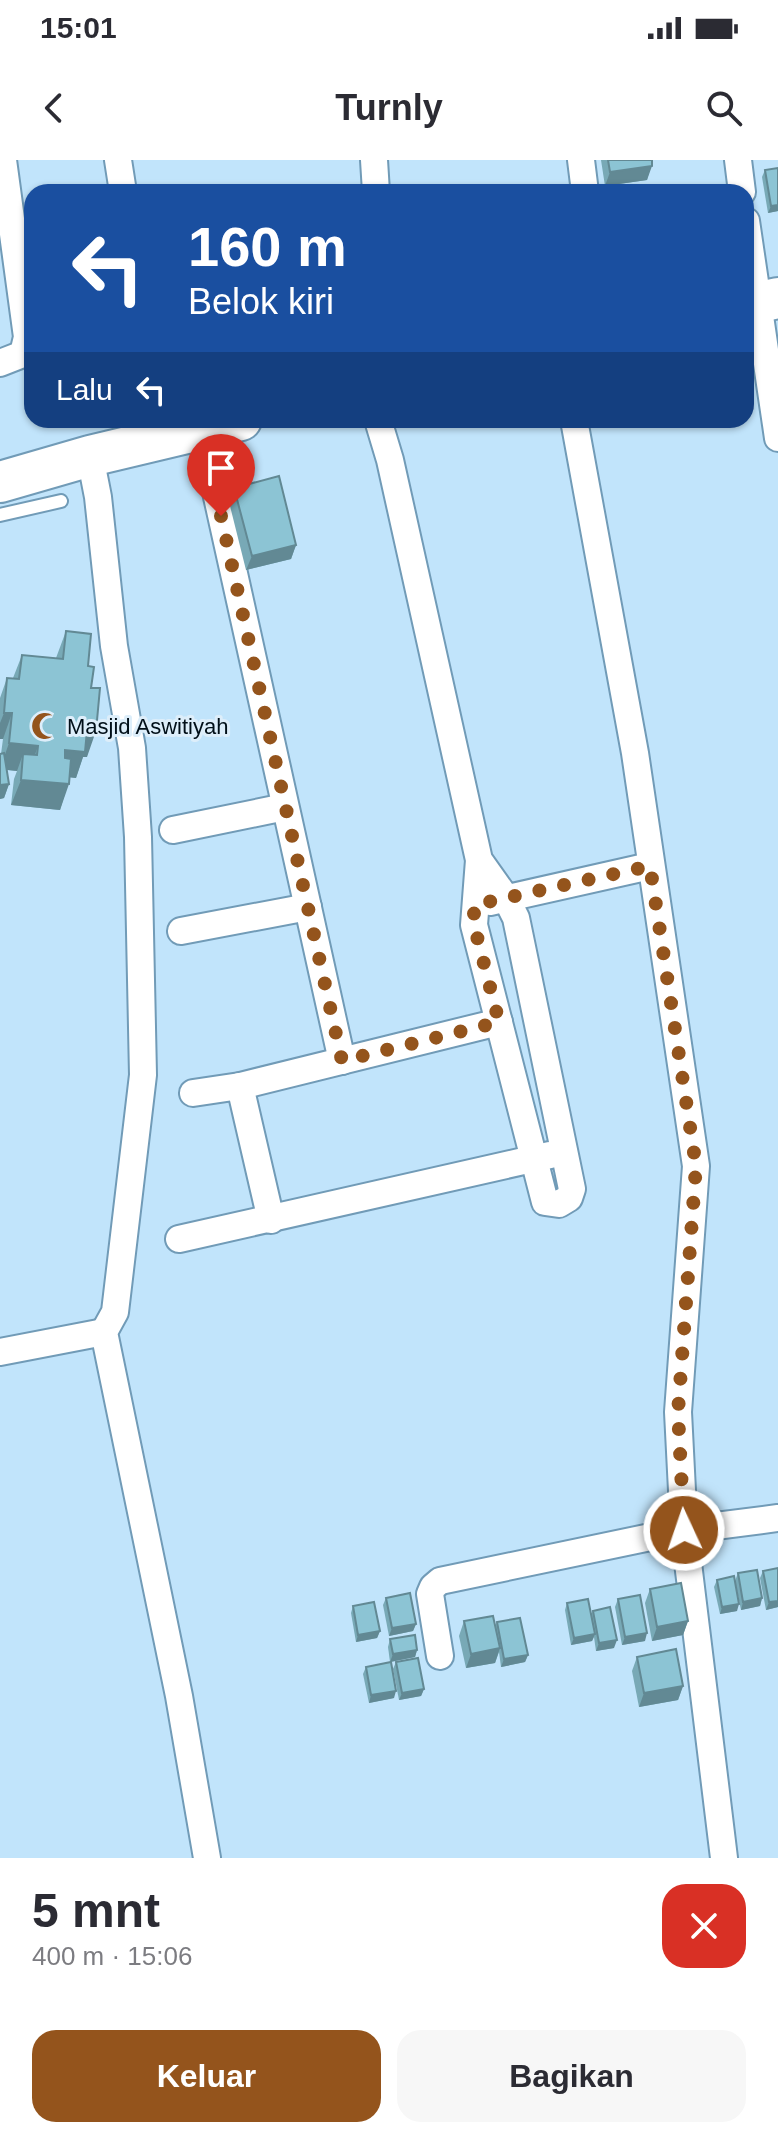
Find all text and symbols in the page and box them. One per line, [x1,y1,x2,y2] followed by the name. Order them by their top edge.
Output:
[40,11,117,44] text: 15:01
[32,86,76,130] icon: back
[702,86,746,130] icon: search
[335,87,443,128] text: Turnly
[188,215,347,278] text: 160 m
[56,216,160,320] icon: left
[188,281,334,322] text: Belok kiri
[129,368,173,412] icon: left
[56,373,113,406] text: Lalu
[187,434,255,516] pin
[199,446,243,490] icon: arrive
[30,711,60,741] mosque icon: Masjid Aswitiyah
[67,714,228,739] place label: Masjid Aswitiyah
[642,1488,726,1572] position arrow
[32,1884,160,1937] text: 5 mnt
[662,1884,746,1968] button: close
[32,1941,192,1971] text: 400 m · 15:06
[32,2030,381,2122] button: Keluar
[397,2030,746,2122] button: Bagikan

